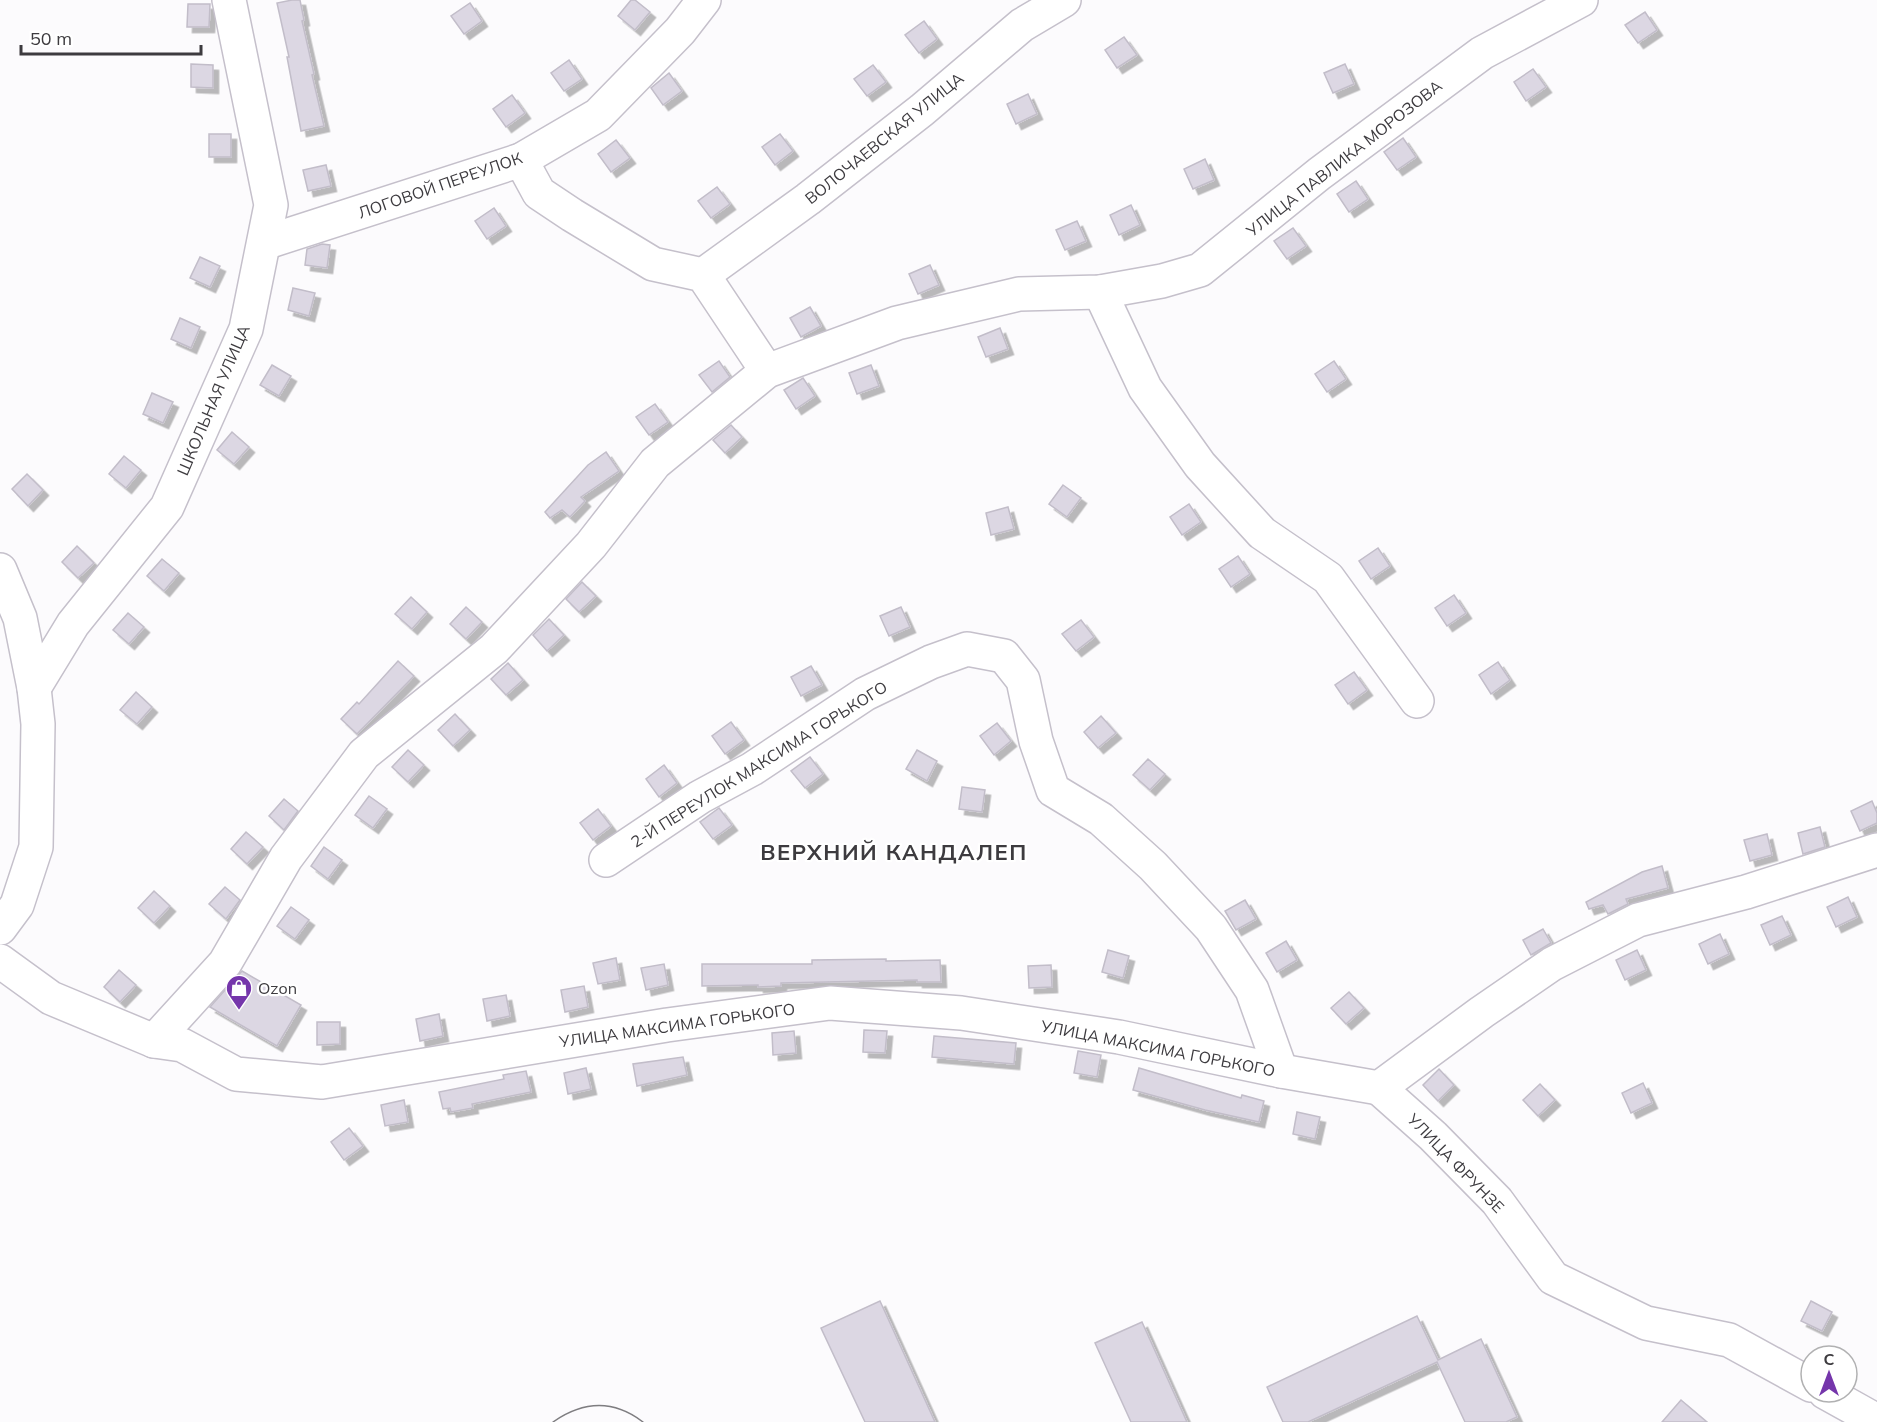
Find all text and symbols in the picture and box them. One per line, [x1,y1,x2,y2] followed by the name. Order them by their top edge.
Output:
[21,18,201,56] scale bar
[30,27,72,50] text: 50 m
[801,68,968,208] street label: ВОЛОЧАЕВСКАЯ УЛИЦА
[1241,75,1446,241] street label: УЛИЦА ПАВЛИКА МОРОЗОВА
[355,147,525,222] street label: ЛОГОВОЙ ПЕРЕУЛОК
[172,321,254,478] street label: ШКОЛЬНАЯ УЛИЦА
[627,676,891,852] street label: 2-Й ПЕРЕУЛОК МАКСИМА ГОРЬКОГО
[760,838,1028,866] district label: ВЕРХНИЙ КАНДАЛЕП
[224,973,254,1011] shop icon: Ozon
[258,978,297,998] place label: Ozon
[557,999,796,1052] street label: УЛИЦА МАКСИМА ГОРЬКОГО
[1038,1015,1277,1081] street label: УЛИЦА МАКСИМА ГОРЬКОГО
[1403,1108,1509,1217] street label: УЛИЦА ФРУНЗЕ
[1799,1344,1859,1404] north arrow
[1824,1349,1835,1369] text: С

